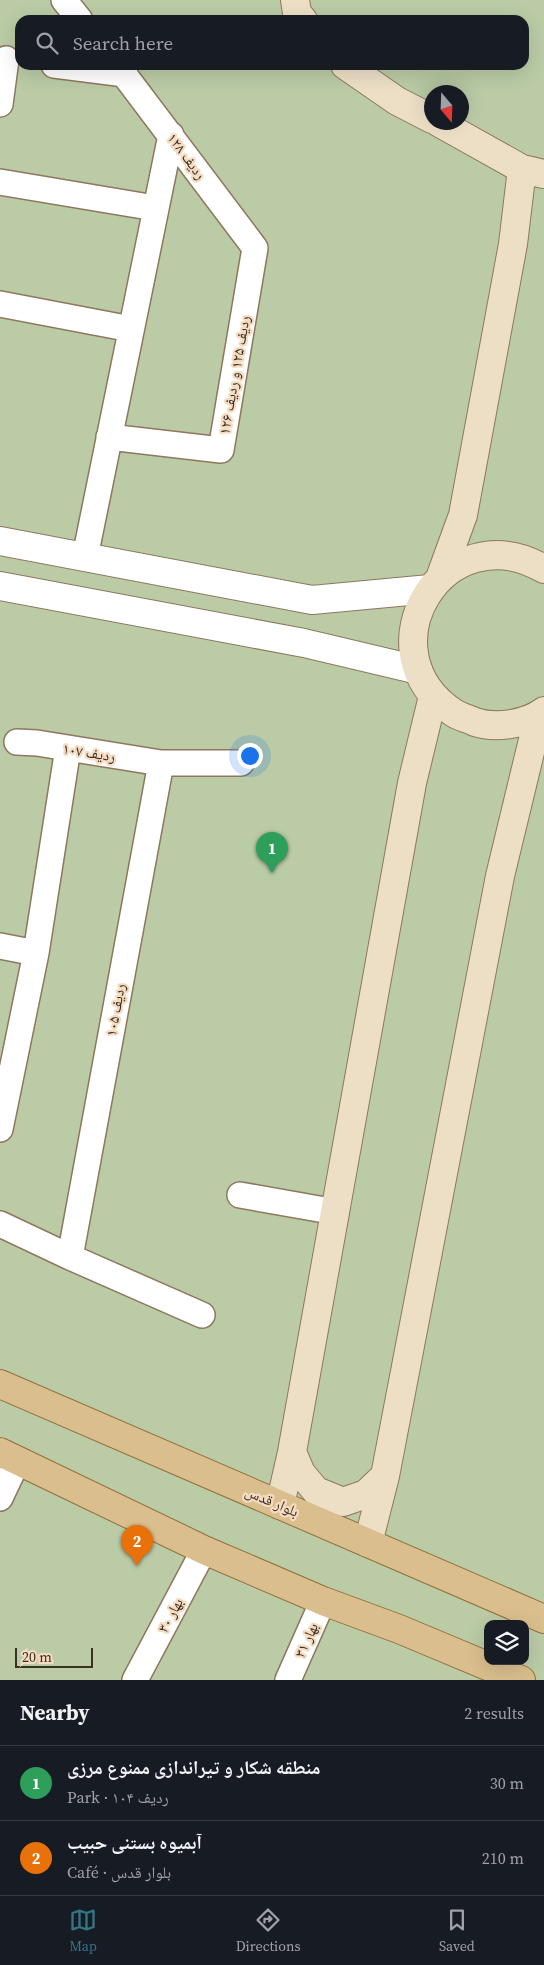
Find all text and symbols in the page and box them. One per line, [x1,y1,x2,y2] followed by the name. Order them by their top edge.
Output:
[15,15,529,70] search box
[33,29,61,57] icon: search
[73,30,173,56] text: Search here
[424,85,469,130] north arrow
[163,128,211,184] street label: ردیف ۱۲۸
[213,314,255,436] street label: ردیف ۱۲۵ و ردیف ۱۲۶
[61,737,117,767] street label: ردیف ۱۰۷
[237,743,263,769] your location
[256,832,288,873] pin: 1
[100,982,130,1038] street label: ردیف ۱۰۵
[242,1480,302,1522] street label: بلوار قدس
[121,1525,153,1566] pin: 2
[152,1594,188,1636] street label: بهار ۳۰
[289,1619,323,1661] street label: بهار ۳۱
[484,1620,529,1665] map controls
[484,1620,529,1665] button: layers
[15,1645,92,1668] scale bar
[22,1647,52,1667] text: 20 m
[20,1698,90,1727] text: Nearby
[464,1702,524,1724] text: 2 results
[67,1754,320,1780] text: منطقه شکار و تیراندازی ممنوع مرزی
[32,1772,40,1794] text: 1
[490,1772,524,1794] text: 30 m
[67,1786,169,1808] text: Park · ردیف ۱۰۴
[67,1829,202,1855] text: آبمیوه بستنی حبیب
[32,1847,40,1869] text: 2
[482,1847,524,1869] text: 210 m
[67,1861,171,1883] text: Café · بلوار قدس
[69,1906,97,1956] tab: Map
[236,1906,300,1956] tab: Directions
[439,1906,475,1956] tab: Saved

